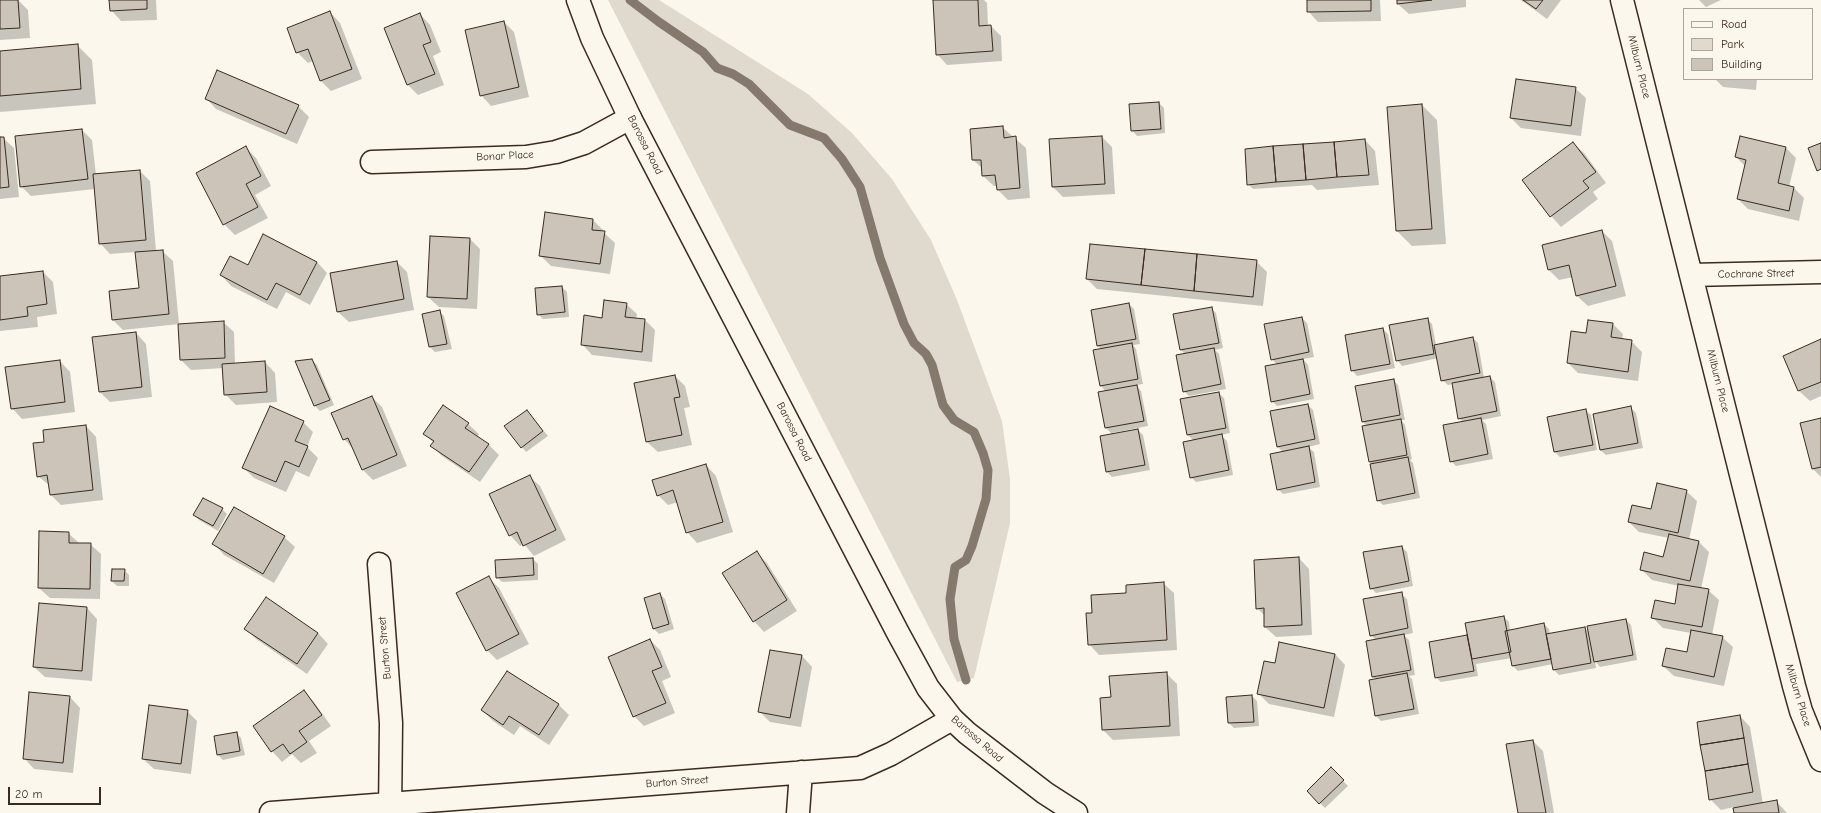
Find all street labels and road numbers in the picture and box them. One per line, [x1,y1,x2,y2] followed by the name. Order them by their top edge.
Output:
[1625,34,1653,100] street label: Milburn Place
[624,113,666,177] street label: Barossa Road
[476,148,534,164] street label: Bonar Place
[1718,267,1794,281] street label: Cochrane Street
[1704,348,1732,414] street label: Milburn Place
[773,400,815,464] street label: Barossa Road
[376,616,394,680] street label: Burton Street
[1782,662,1814,728] street label: Milburn Place
[948,713,1006,765] street label: Barossa Road
[645,773,709,791] street label: Burton Street

